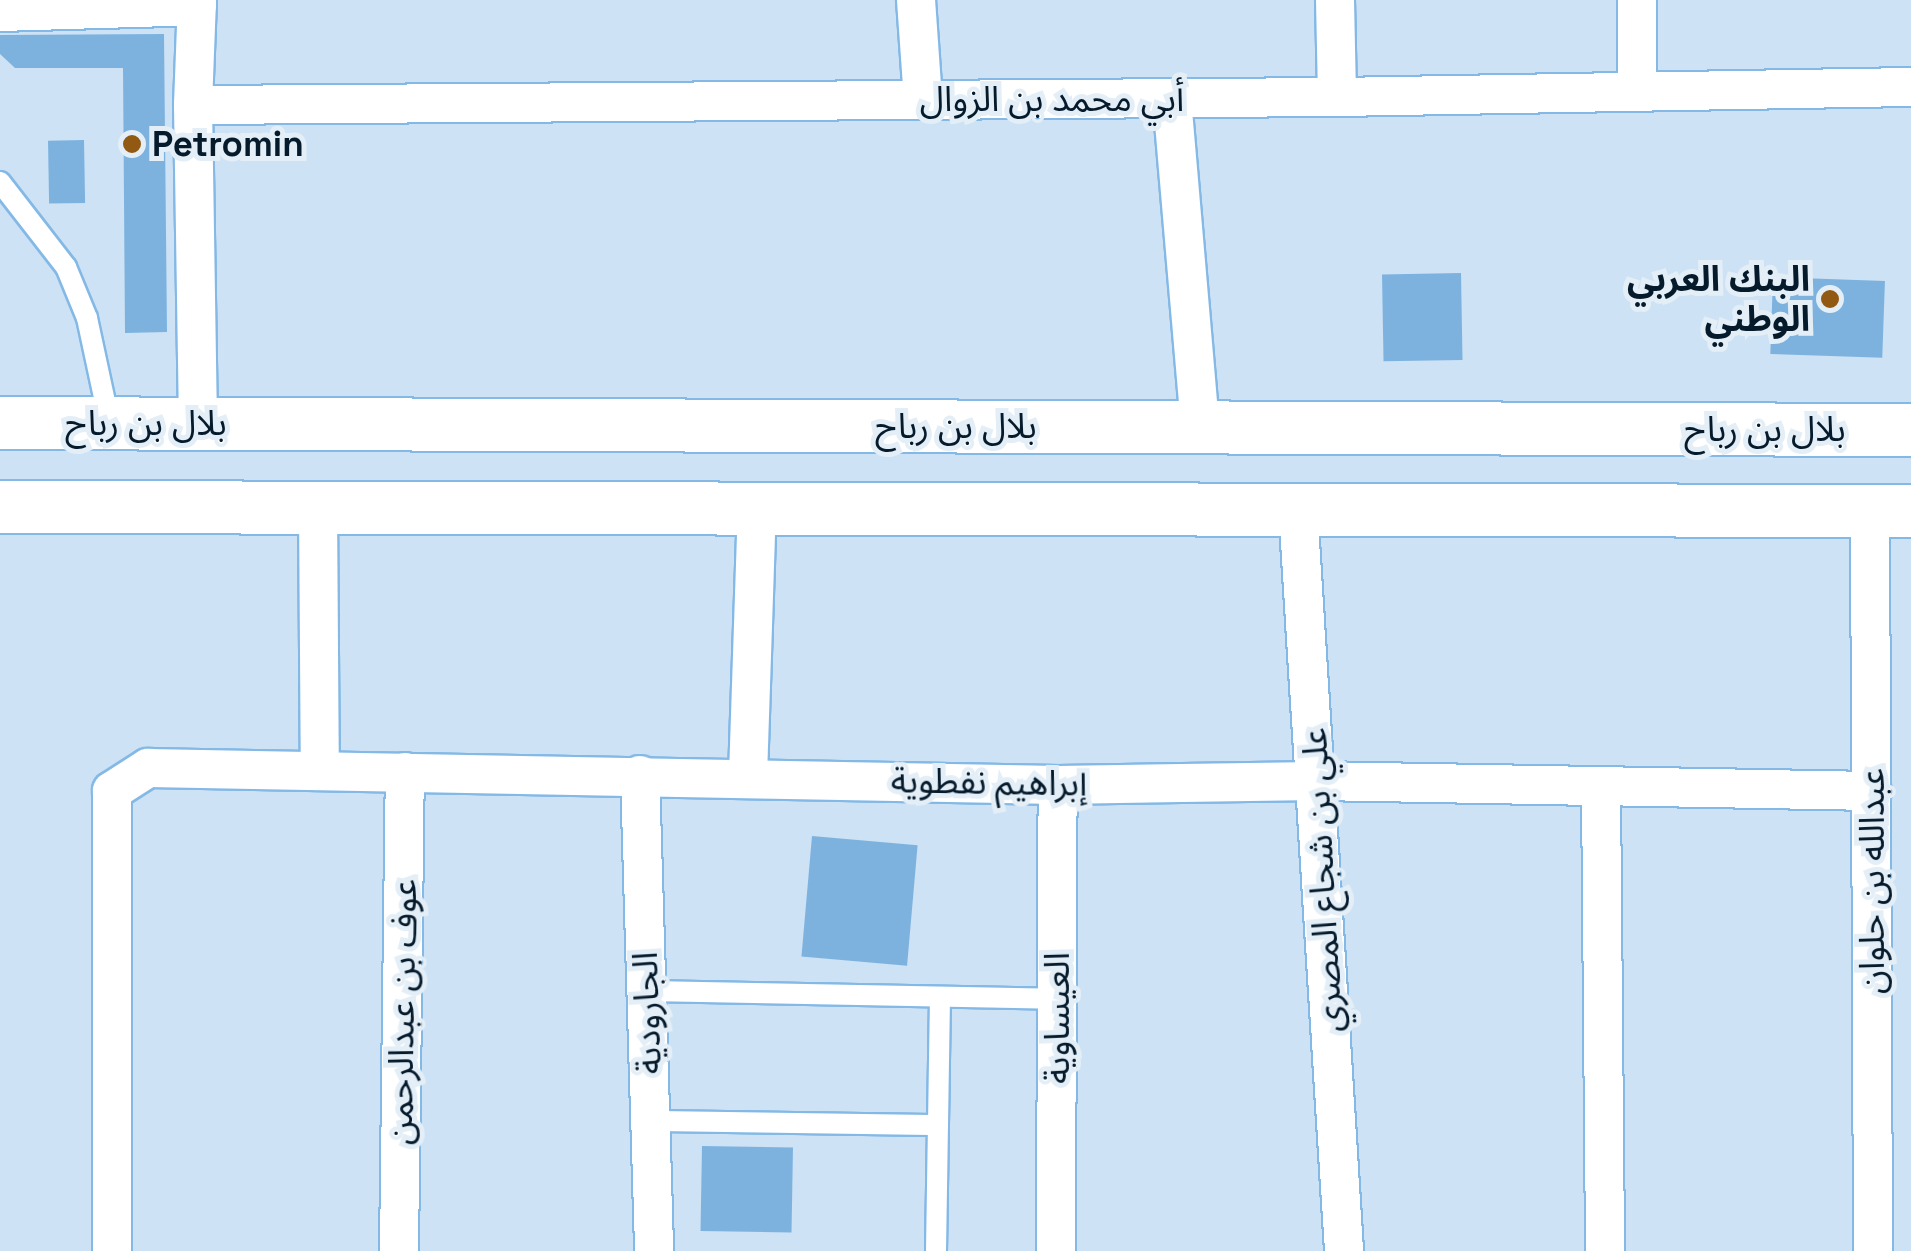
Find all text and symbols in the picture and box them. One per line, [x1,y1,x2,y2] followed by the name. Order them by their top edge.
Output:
[920,78,1184,120] street label: أبي محمد بن الزوال
[152,123,304,165] place label: Petromin
[121,133,143,155] marker: Petromin
[1627,258,1810,340] place label: البنك العربي الوطني
[1819,288,1841,310] marker: البنك العربي الوطني
[65,402,227,444] street label: بلال بن رباح
[875,405,1037,447] street label: بلال بن رباح
[1684,408,1846,450] street label: بلال بن رباح
[1293,727,1351,1033] street label: علي بن شجاع المصري
[890,759,1088,805] street label: إبراهيم نفطوية
[1851,768,1893,994] street label: عبدالله بن حلوان
[379,879,425,1145] street label: عوف بن عبدالرحمن
[624,951,670,1075] street label: الجارودية
[1036,952,1078,1084] street label: العيساوية

